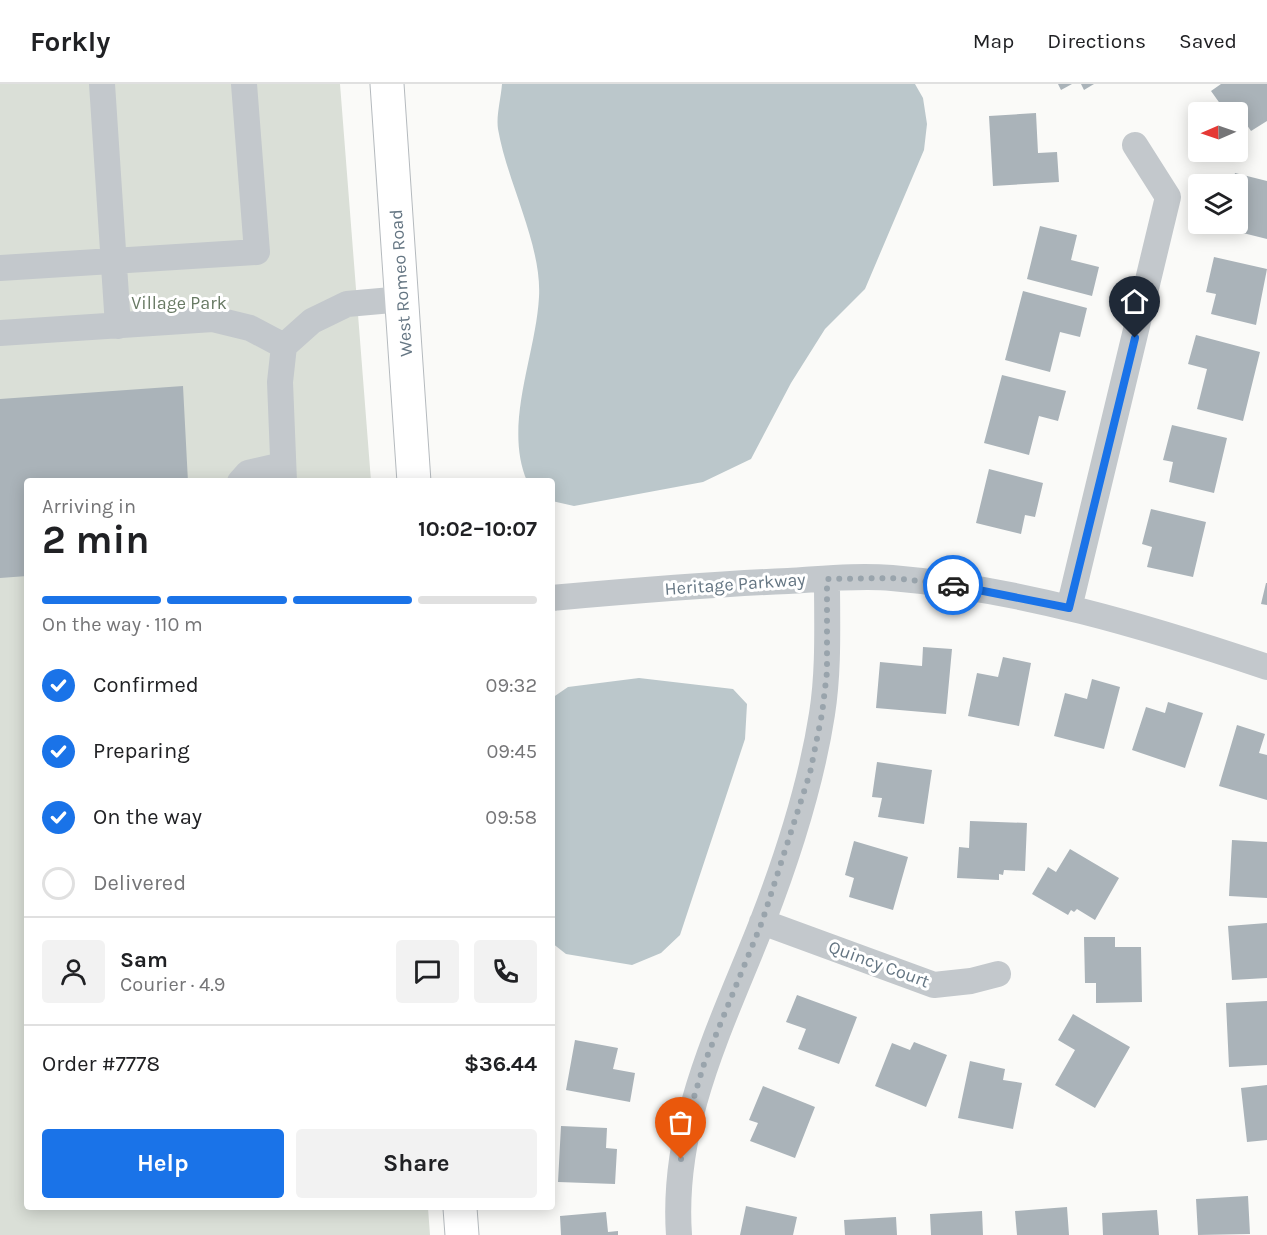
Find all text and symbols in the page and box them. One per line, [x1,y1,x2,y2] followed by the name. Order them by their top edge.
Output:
[30,25,110,58] text: Forkly
[973,29,1014,53] text: Map
[1047,29,1146,53] text: Directions
[1179,29,1237,53] text: Saved
[1188,102,1248,162] north arrow
[1188,102,1248,234] map controls
[1188,174,1248,234] button: layers
[385,209,417,357] street label: West Romeo Road
[1109,276,1160,338] pin
[1118,285,1151,318] icon: home
[131,292,227,314] park label: Village Park
[42,495,136,518] text: Arriving in
[418,516,537,542] text: 10:02–10:07
[42,517,150,563] text: 2 min
[923,555,983,615] courier
[664,568,807,600] street label: Heritage Parkway
[937,569,970,602] icon: car
[42,613,203,636] text: On the way · 110 m
[42,669,75,702] icon: check
[93,672,199,698] text: Confirmed
[486,674,537,697] text: 09:32
[42,735,75,768] icon: check
[93,738,190,764] text: Preparing
[486,740,537,763] text: 09:45
[42,801,75,834] icon: check
[93,804,202,830] text: On the way
[485,806,537,829] text: 09:58
[93,870,186,896] text: Delivered
[826,936,933,993] street label: Quincy Court
[42,940,105,1003] button: person
[396,940,459,1003] button: chat
[474,940,537,1003] button: phone
[120,947,168,973] text: Sam
[120,973,225,996] text: Courier · 4.9
[42,1051,160,1077] text: Order #7778
[464,1051,537,1077] text: $36.44
[655,1097,706,1159] pin
[664,1106,697,1139] icon: bag
[42,1129,284,1198] button: Help
[296,1129,537,1198] button: Share

